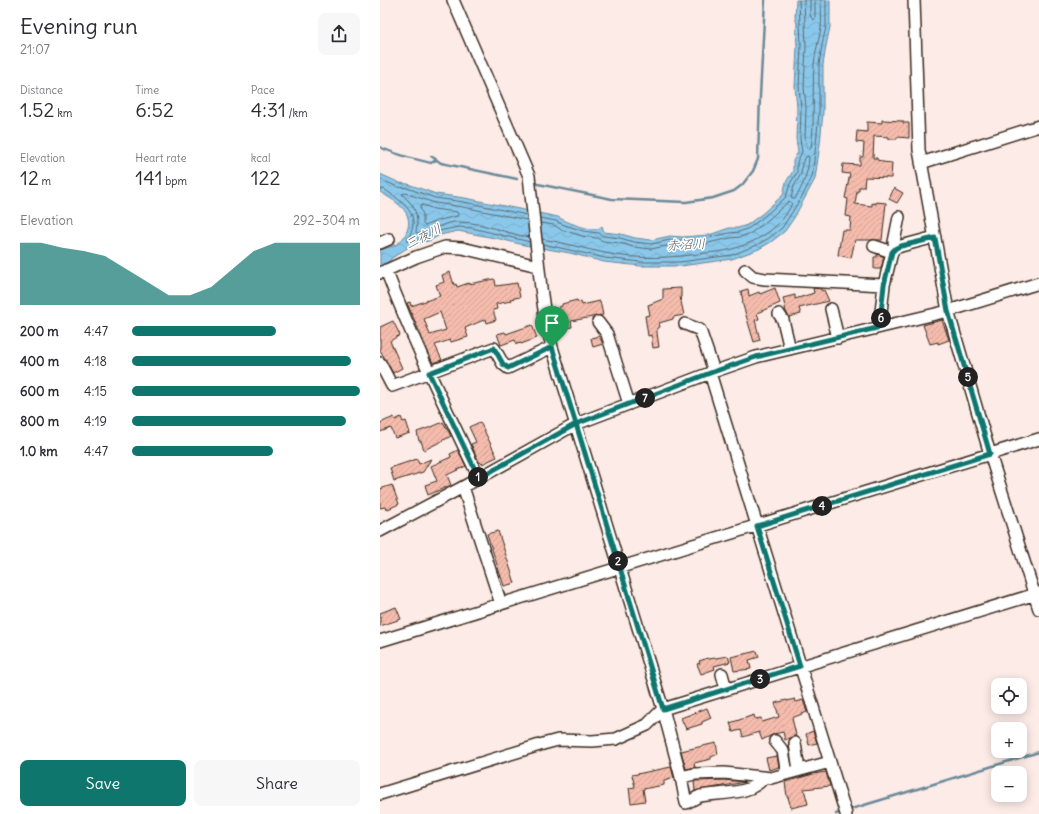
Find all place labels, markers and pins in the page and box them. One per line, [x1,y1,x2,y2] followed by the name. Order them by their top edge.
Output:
[535,306,569,347] pin
[871,308,891,328] pin: 6
[958,367,978,387] pin: 5
[635,388,655,408] pin: 7
[468,467,488,487] pin: 1
[812,496,832,516] pin: 4
[608,551,628,571] pin: 2
[750,669,770,689] pin: 3

